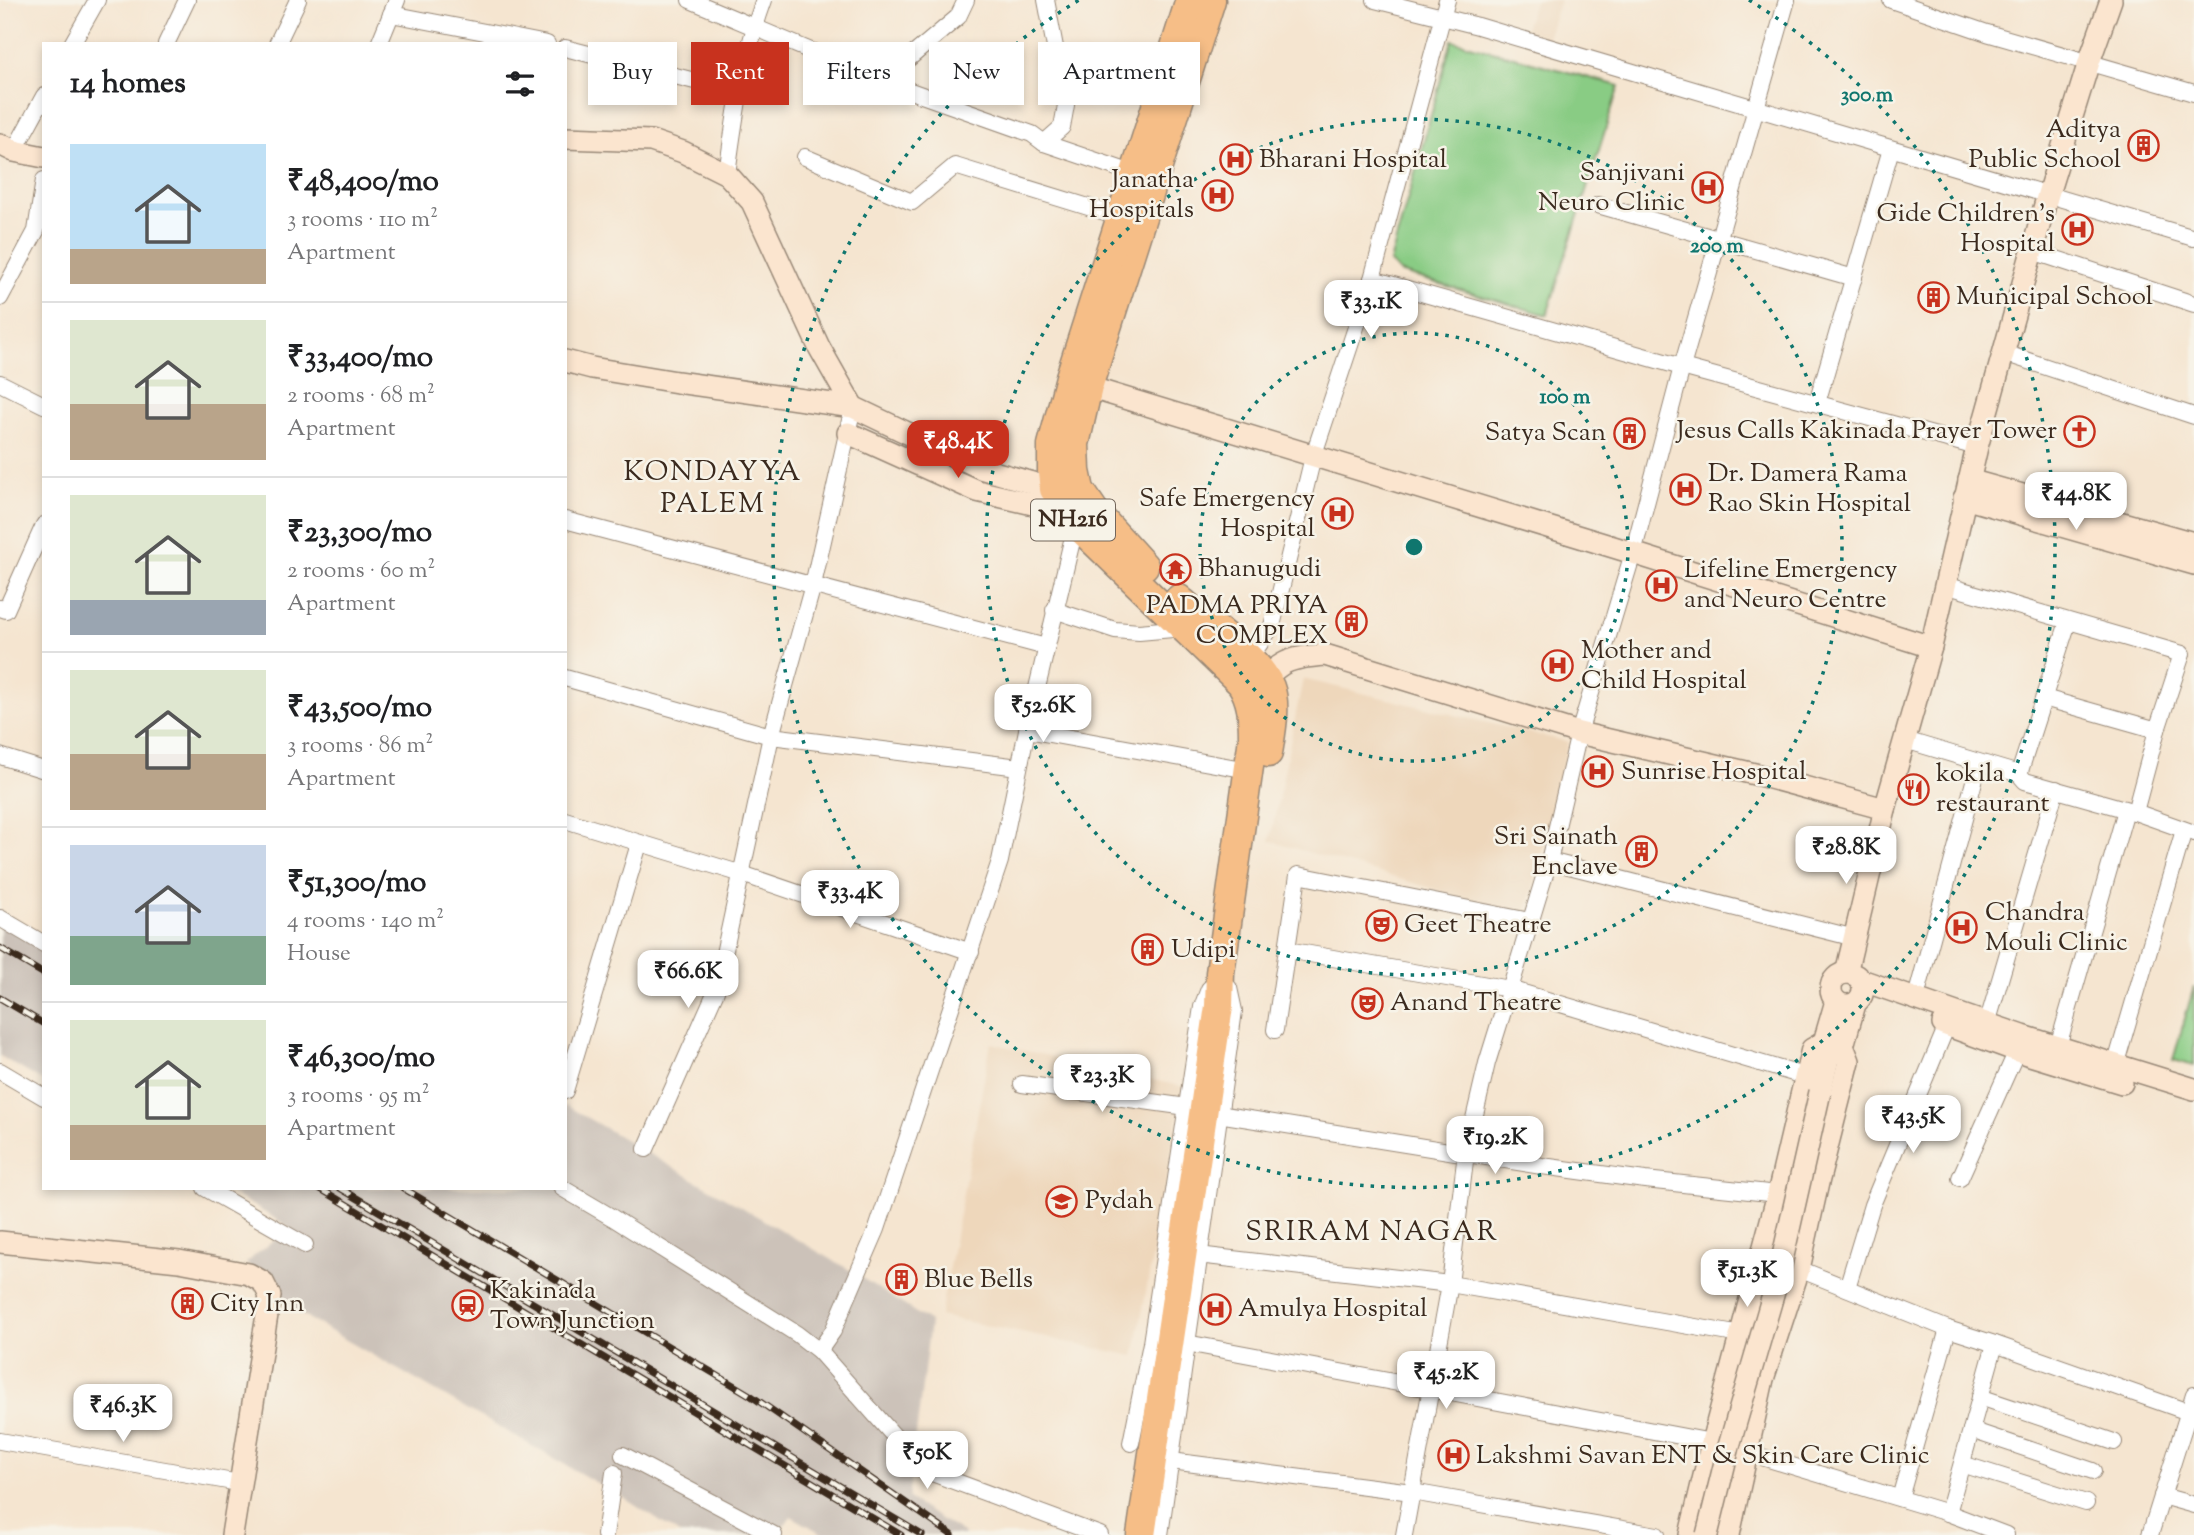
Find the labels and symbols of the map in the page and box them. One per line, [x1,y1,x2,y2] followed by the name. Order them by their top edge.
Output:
[1841,81,1894,111] text: 300 m
[1968,112,2121,179] place label: Aditya Public School
[2127,128,2161,162] building icon: Aditya Public School
[1259,142,1447,179] place label: Bharani Hospital
[1219,143,1253,177] hospital icon: Bharani Hospital
[1538,155,1685,222] place label: Sanjivani Neuro Clinic
[1089,162,1194,229] place label: Janatha Hospitals
[1691,171,1725,205] hospital icon: Sanjivani Neuro Clinic
[1200,178,1234,212] hospital icon: Janatha Hospitals
[1877,196,2055,263] place label: Gide Children's Hospital
[2061,212,2095,246] hospital icon: Gide Children's Hospital
[1690,232,1745,262] text: 200 m
[1956,279,2153,316] place label: Municipal School
[1314,280,1428,340] pin: ₹33.1K
[1916,280,1950,314] building icon: Municipal School
[1540,383,1591,413] text: 100 m
[1674,413,2057,450] place label: Jesus Calls Kakinada Prayer Tower
[2063,414,2097,448] church icon: Jesus Calls Kakinada Prayer Tower
[1485,415,1606,452] place label: Satya Scan
[1612,416,1646,450] building icon: Satya Scan
[901,420,1015,480] pin: ₹48.4K
[624,453,802,525] district label: KONDAYYA PALEM
[1708,456,1911,523] place label: Dr. Damera Rama Rao Skin Hospital
[1668,472,1702,506] hospital icon: Dr. Damera Rama Rao Skin Hospital
[2019,472,2133,532] pin: ₹44.8K
[1139,481,1315,548] place label: Safe Emergency Hospital
[1321,497,1355,531] hospital icon: Safe Emergency Hospital
[1031,500,1115,540] road number: NH216
[1402,535,1426,559] centre of rings
[1198,551,1321,588] place label: Bhanugudi
[1158,552,1192,586] temple icon: Bhanugudi
[1684,552,1897,619] place label: Lifeline Emergency and Neuro Centre
[1644,568,1678,602] hospital icon: Lifeline Emergency and Neuro Centre
[1146,588,1328,655] place label: PADMA PRIYA COMPLEX
[1334,604,1368,638] building icon: PADMA PRIYA COMPLEX
[1581,633,1747,700] place label: Mother and Child Hospital
[1541,649,1575,683] hospital icon: Mother and Child Hospital
[986,684,1100,744] pin: ₹52.6K
[1621,754,1806,791] place label: Sunrise Hospital
[1581,755,1615,789] hospital icon: Sunrise Hospital
[1936,756,2049,823] place label: kokila restaurant
[1896,772,1930,806] restaurant icon: kokila restaurant
[1494,819,1618,886] place label: Sri Sainath Enclave
[1789,826,1903,886] pin: ₹28.8K
[1624,835,1658,869] building icon: Sri Sainath Enclave
[793,870,907,930] pin: ₹33.4K
[1985,895,2128,962] place label: Chandra Mouli Clinic
[1404,907,1552,944] place label: Geet Theatre
[1364,908,1398,942] theatre icon: Geet Theatre
[1945,911,1979,945] hospital icon: Chandra Mouli Clinic
[1171,932,1236,969] place label: Udipi
[1131,933,1165,967] building icon: Udipi
[631,950,745,1010] pin: ₹66.6K
[1390,985,1562,1022] place label: Anand Theatre
[1350,986,1384,1020] theatre icon: Anand Theatre
[1045,1054,1159,1114] pin: ₹23.3K
[1856,1096,1970,1155] pin: ₹43.5K
[1438,1116,1552,1176] pin: ₹19.2K
[1085,1183,1154,1220] place label: Pydah
[1045,1184,1079,1218] school or university icon: Pydah
[1245,1213,1499,1253] district label: SRIRAM NAGAR
[1690,1250,1804,1309] pin: ₹51.3K
[924,1262,1033,1299] place label: Blue Bells
[884,1263,918,1297] building icon: Blue Bells
[490,1273,655,1340] place label: Kakinada Town Junction
[210,1286,304,1323] place label: City Inn
[170,1287,204,1321] building icon: City Inn
[450,1289,484,1323] station icon: Kakinada Town Junction
[1238,1291,1428,1328] place label: Amulya Hospital
[1198,1292,1232,1326] hospital icon: Amulya Hospital
[1389,1352,1503,1411] pin: ₹45.2K
[66,1384,180,1444] pin: ₹46.3K
[886,1432,968,1491] pin: ₹50K
[1476,1438,1930,1475] place label: Lakshmi Savan ENT & Skin Care Clinic
[1436,1439,1470,1473] hospital icon: Lakshmi Savan ENT & Skin Care Clinic

